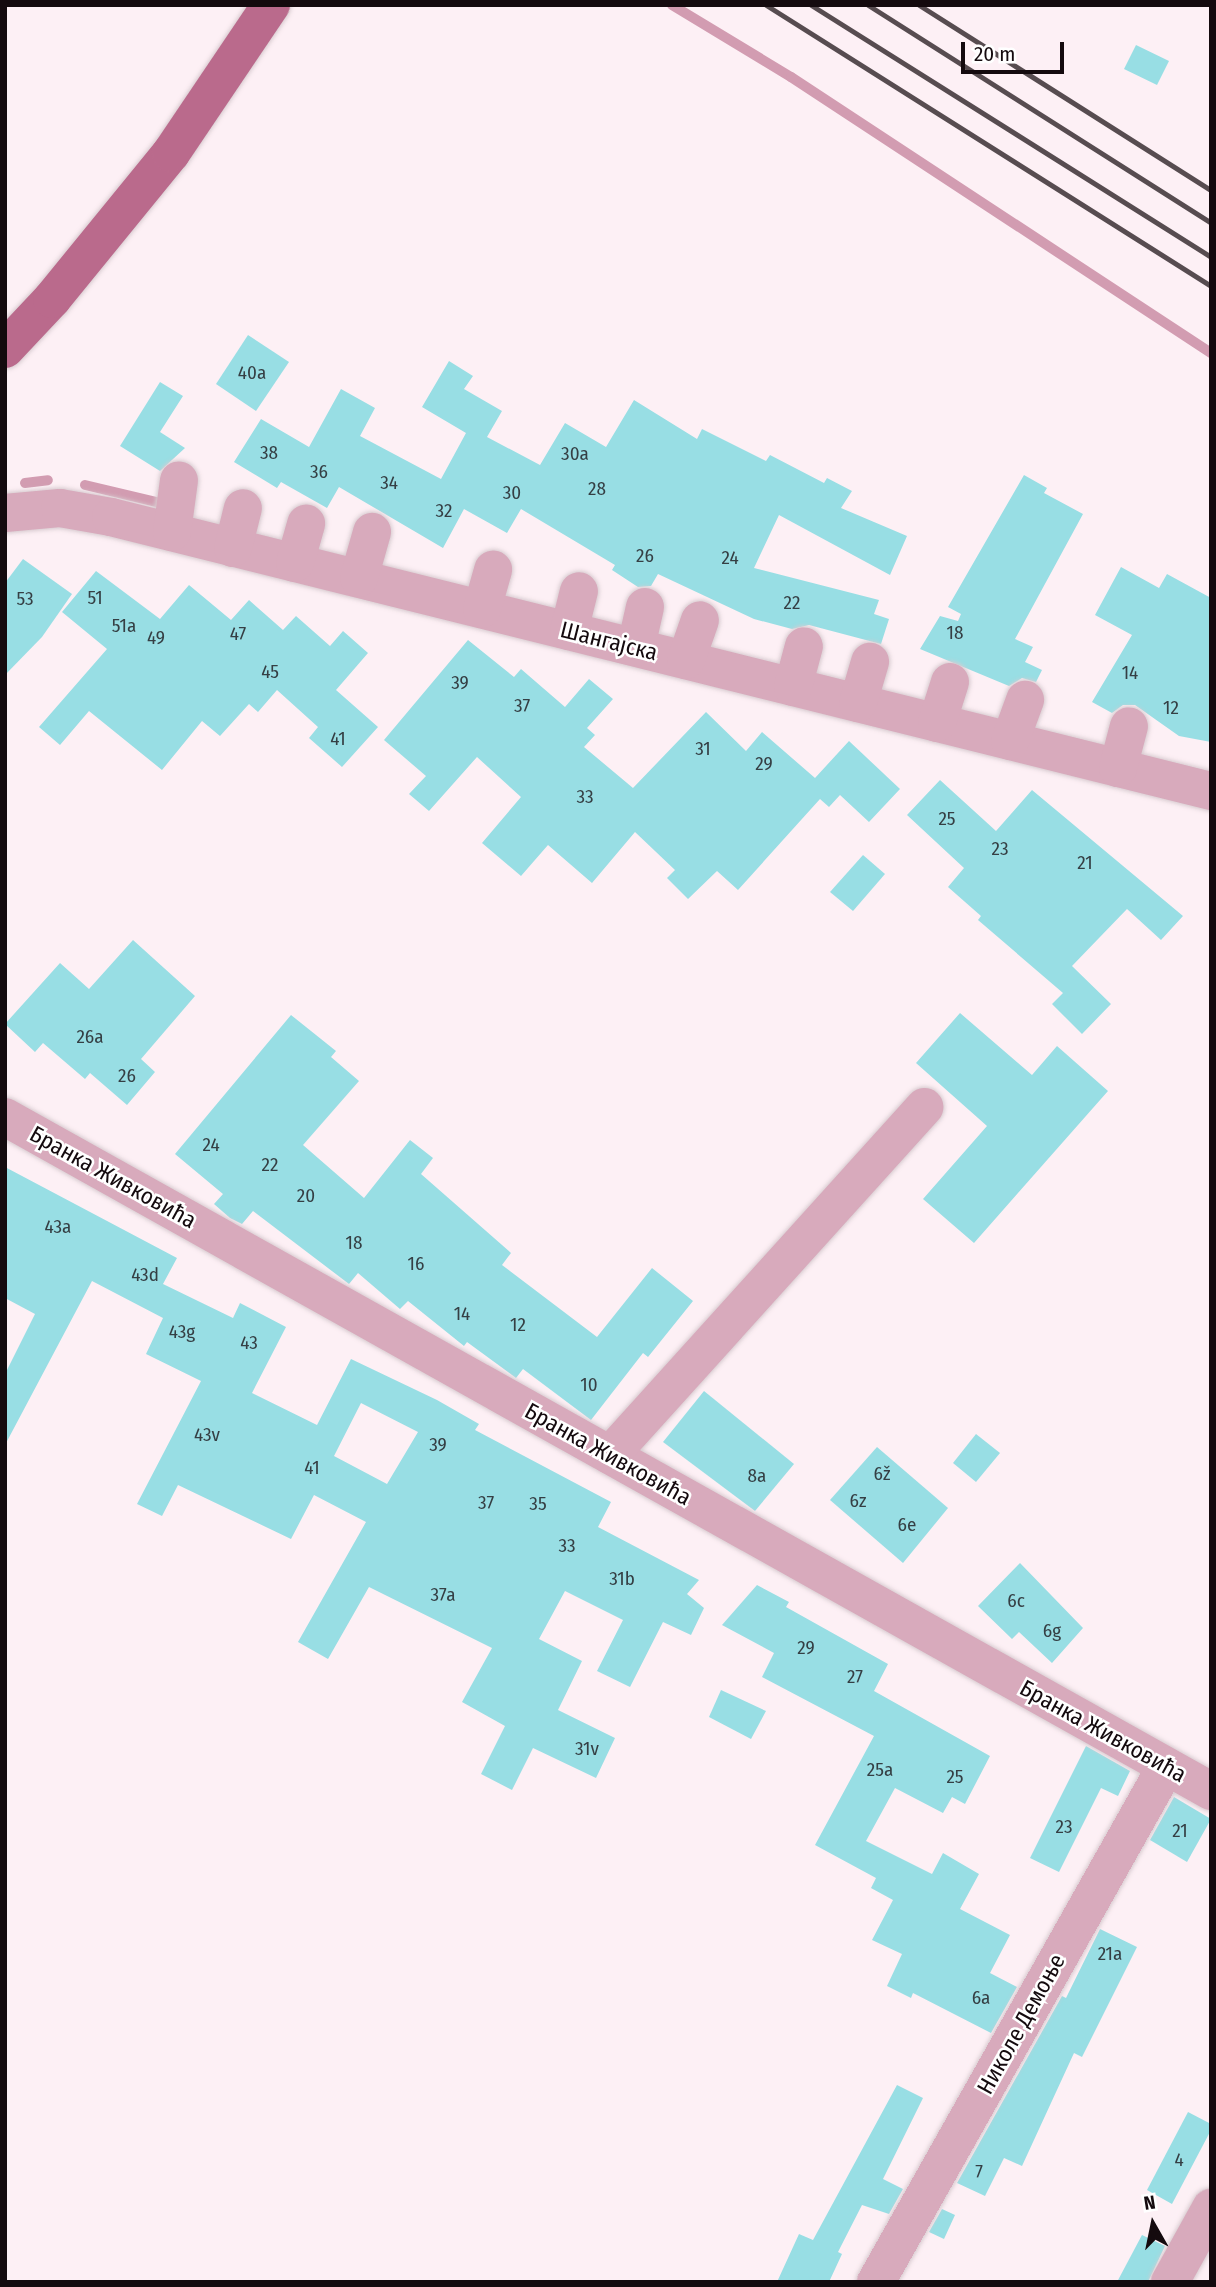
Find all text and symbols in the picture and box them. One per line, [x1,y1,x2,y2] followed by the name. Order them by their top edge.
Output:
[964,28,1067,72] scale bar
[974,41,1015,67] text: 20 m
[238,362,266,384] house number: 40a
[260,442,278,464] house number: 38
[561,443,589,465] house number: 30a
[310,461,328,483] house number: 36
[380,472,398,494] house number: 34
[588,478,606,500] house number: 28
[503,482,521,504] house number: 30
[436,500,452,522] house number: 32
[636,545,654,567] house number: 26
[721,547,739,569] house number: 24
[87,587,103,609] house number: 51
[16,588,34,610] house number: 53
[784,592,800,614] house number: 22
[112,615,136,637] house number: 51a
[558,616,660,666] street label: Шангајска
[947,622,963,644] house number: 18
[230,623,246,645] house number: 47
[147,627,165,649] house number: 49
[261,661,279,683] house number: 45
[1122,662,1138,684] house number: 14
[451,672,469,694] house number: 39
[514,695,530,717] house number: 37
[1163,697,1179,719] house number: 12
[330,728,346,750] house number: 41
[695,738,711,760] house number: 31
[755,753,773,775] house number: 29
[576,786,594,808] house number: 33
[938,808,956,830] house number: 25
[992,838,1008,860] house number: 23
[1077,852,1093,874] house number: 21
[76,1026,104,1048] house number: 26a
[118,1065,136,1087] house number: 26
[25,1120,201,1234] street label: Бранка Живковића
[202,1134,220,1156] house number: 24
[262,1154,278,1176] house number: 22
[297,1185,315,1207] house number: 20
[45,1216,71,1238] house number: 43a
[346,1232,362,1254] house number: 18
[408,1253,424,1275] house number: 16
[131,1264,159,1286] house number: 43d
[454,1303,470,1325] house number: 14
[510,1314,526,1336] house number: 12
[169,1321,195,1343] house number: 43g
[240,1332,258,1354] house number: 43
[580,1374,598,1396] house number: 10
[520,1397,696,1511] street label: Бранка Живковића
[194,1424,220,1446] house number: 43v
[429,1434,447,1456] house number: 39
[304,1457,320,1479] house number: 41
[874,1463,890,1485] house number: 6ž
[748,1465,766,1487] house number: 8a
[850,1490,866,1512] house number: 6z
[478,1492,494,1514] house number: 37
[529,1493,547,1515] house number: 35
[898,1514,916,1536] house number: 6e
[558,1535,576,1557] house number: 33
[609,1568,635,1590] house number: 31b
[431,1584,455,1606] house number: 37a
[1007,1590,1025,1612] house number: 6c
[1043,1620,1061,1642] house number: 6g
[797,1637,815,1659] house number: 29
[847,1666,863,1688] house number: 27
[1015,1674,1191,1788] street label: Бранка Живковића
[575,1738,599,1760] house number: 31v
[867,1759,893,1781] house number: 25a
[946,1766,964,1788] house number: 25
[1056,1816,1072,1838] house number: 23
[1172,1820,1188,1842] house number: 21
[1098,1943,1122,1965] house number: 21a
[971,1949,1071,2099] street label: Николе Демоње
[972,1987,990,2009] house number: 6a
[1174,2149,1184,2171] house number: 4
[975,2161,983,2183] house number: 7
[1118,2189,1188,2259] north arrow
[1142,2191,1157,2215] text: N

